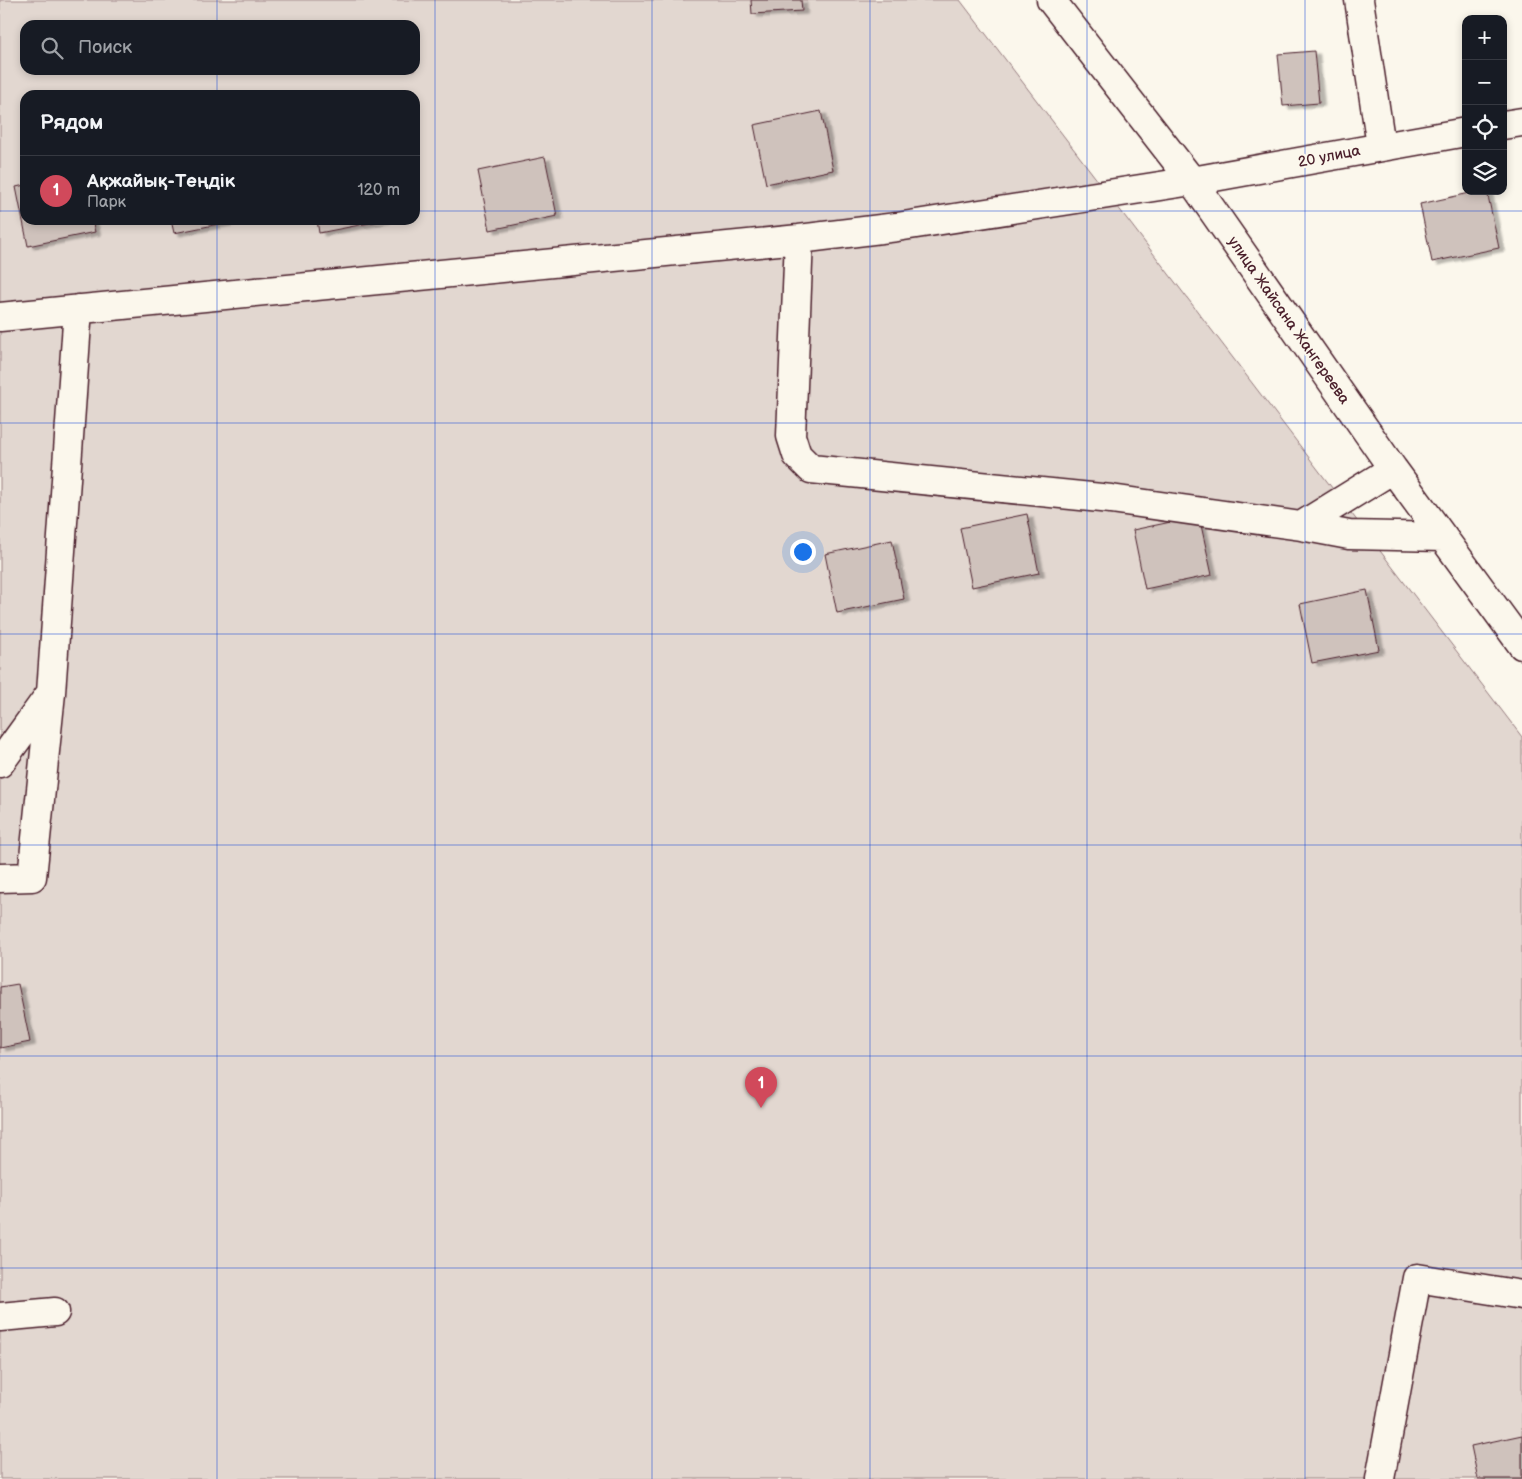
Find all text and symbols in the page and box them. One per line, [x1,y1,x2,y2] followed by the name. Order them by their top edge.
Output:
[1462,15,1507,195] map controls
[1462,15,1507,60] button: +
[20,20,420,75] search box
[38,34,66,62] icon: search
[78,36,132,59] text: Поиск
[1462,60,1507,105] button: −
[1462,105,1507,150] button: locate
[40,110,103,135] text: Рядом
[1296,141,1362,172] street label: 20 улица
[1462,150,1507,195] button: layers
[87,170,235,193] text: Ақжайық-Теңдік
[53,181,59,200] text: 1
[357,181,400,200] text: 120 m
[87,193,126,212] text: Парк
[1223,233,1354,408] street label: улица Жайсана Жангереева
[790,539,816,565] your location
[745,1067,777,1108] pin: 1

